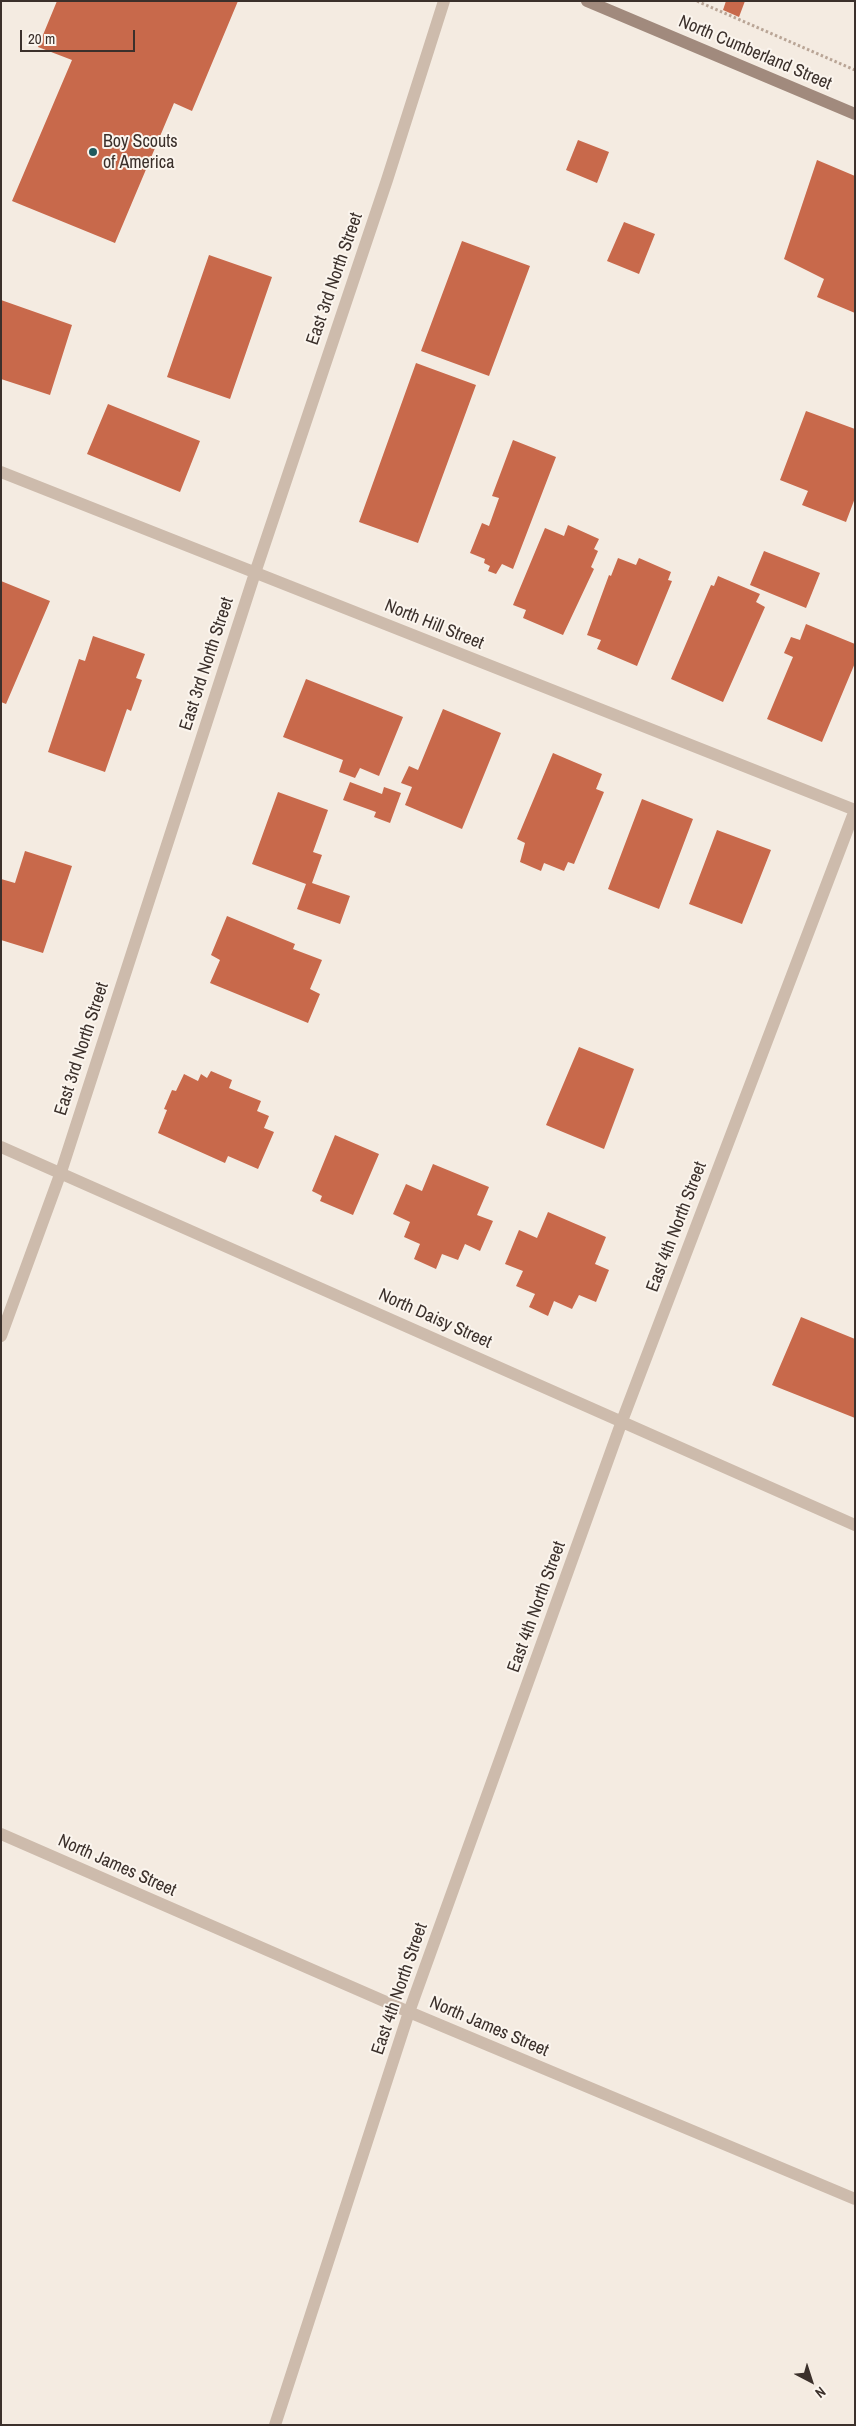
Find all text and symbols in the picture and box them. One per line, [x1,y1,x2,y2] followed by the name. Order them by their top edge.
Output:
[675,11,835,95] street label: North Cumberland Street
[22,20,138,52] scale bar
[28,28,55,49] text: 20 m
[103,131,178,173] place label: Boy Scouts of America
[87,146,99,158] marker: Boy Scouts of America
[302,210,368,348] street label: East 3rd North Street
[175,595,239,733] street label: East 3rd North Street
[381,595,487,655] street label: North Hill Street
[50,980,114,1118] street label: East 3rd North Street
[642,1159,712,1295] street label: East 4th North Street
[375,1284,495,1354] street label: North Daisy Street
[503,1539,571,1675] street label: East 4th North Street
[55,1830,179,1902] street label: North James Street
[367,1920,433,2058] street label: East 4th North Street
[426,1992,552,2062] street label: North James Street
[786,2356,836,2406] north arrow
[812,2383,830,2402] text: N

